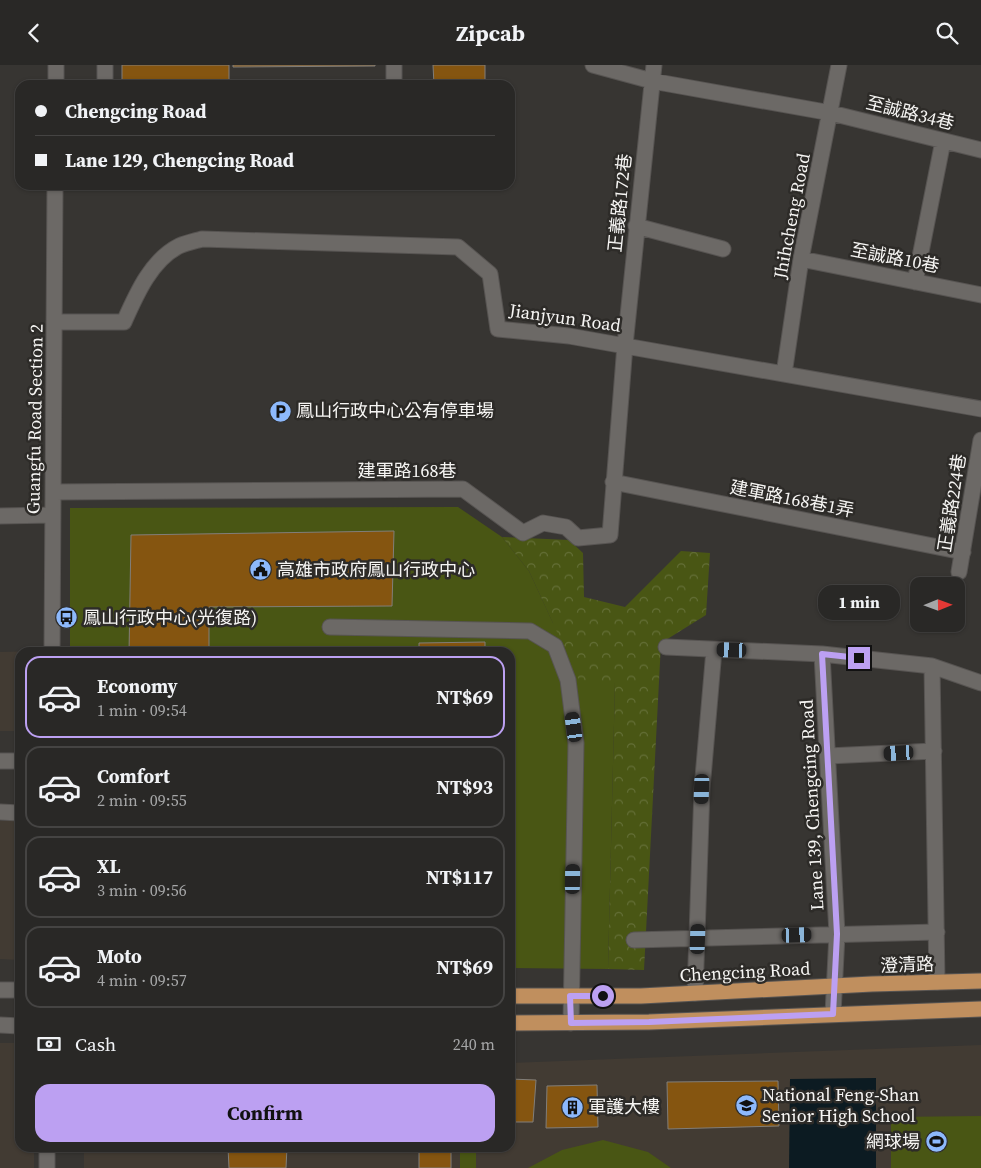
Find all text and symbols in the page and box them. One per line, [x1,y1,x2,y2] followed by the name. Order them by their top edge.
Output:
[456,18,525,48] text: Zipcab
[20,19,48,47] icon: back
[933,19,961,47] icon: search
[863,89,957,136] street label: 至誠路34巷
[65,98,207,124] text: Chengcing Road
[65,147,294,173] text: Lane 129, Chengcing Road
[767,151,816,282] street label: Jhihcheng Road
[602,152,637,253] street label: 正義路172巷
[849,237,942,278] street label: 至誠路10巷
[507,297,623,338] street label: Jianjyun Road
[20,324,49,514] street label: Guangfu Road Section 2
[296,398,494,423] place label: 鳳山行政中心公有停車場
[268,399,292,423] parking icon: 鳳山行政中心公有停車場
[931,452,972,554] street label: 正義路224巷
[358,458,457,483] street label: 建軍路168巷
[728,474,856,523] street label: 建軍路168巷1弄
[277,557,475,582] place label: 高雄市政府鳳山行政中心
[249,558,273,582] public building icon: 高雄市政府鳳山行政中心
[910,577,965,633] north arrow
[910,577,965,632] map controls
[818,585,900,621] callout: 1 min
[838,591,880,613] text: 1 min
[83,605,257,630] place label: 鳳山行政中心(光復路)
[55,606,79,630] bus stop icon: 鳳山行政中心(光復路)
[716,642,747,658] car
[848,647,870,669] route end
[97,673,178,699] text: Economy
[37,675,82,720] icon: car
[436,684,493,710] text: NT$69
[97,699,187,721] text: 1 min · 09:54
[793,699,830,911] street label: Lane 139, Chengcing Road
[564,711,583,743] car
[883,745,914,761] car
[97,763,170,789] text: Comfort
[37,765,82,810] icon: car
[436,774,493,800] text: NT$93
[693,774,710,804] car
[97,789,187,811] text: 2 min · 09:55
[97,853,120,879] text: XL
[37,855,82,900] icon: car
[426,864,493,890] text: NT$117
[565,864,580,894] car
[97,879,187,901] text: 3 min · 09:56
[689,924,706,954] car
[781,927,812,943] car
[97,943,142,969] text: Moto
[37,945,82,990] icon: car
[880,951,934,978] street label: 澄清路
[436,954,493,980] text: NT$69
[679,956,811,987] street label: Chengcing Road
[97,969,187,991] text: 4 min · 09:57
[592,985,614,1007] route start
[35,1030,63,1058] icon: cash
[75,1031,116,1057] text: Cash
[453,1033,495,1055] text: 240 m
[762,1082,920,1128] place label: National Feng-Shan Senior High School
[35,1084,495,1142] button: Confirm
[734,1093,758,1117] school or university icon: National Feng-Shan Senior High School
[588,1094,660,1119] place label: 軍護大樓
[560,1095,584,1119] building icon: 軍護大樓
[866,1129,920,1154] place label: 網球場
[924,1130,948,1154] sports icon: 網球場

